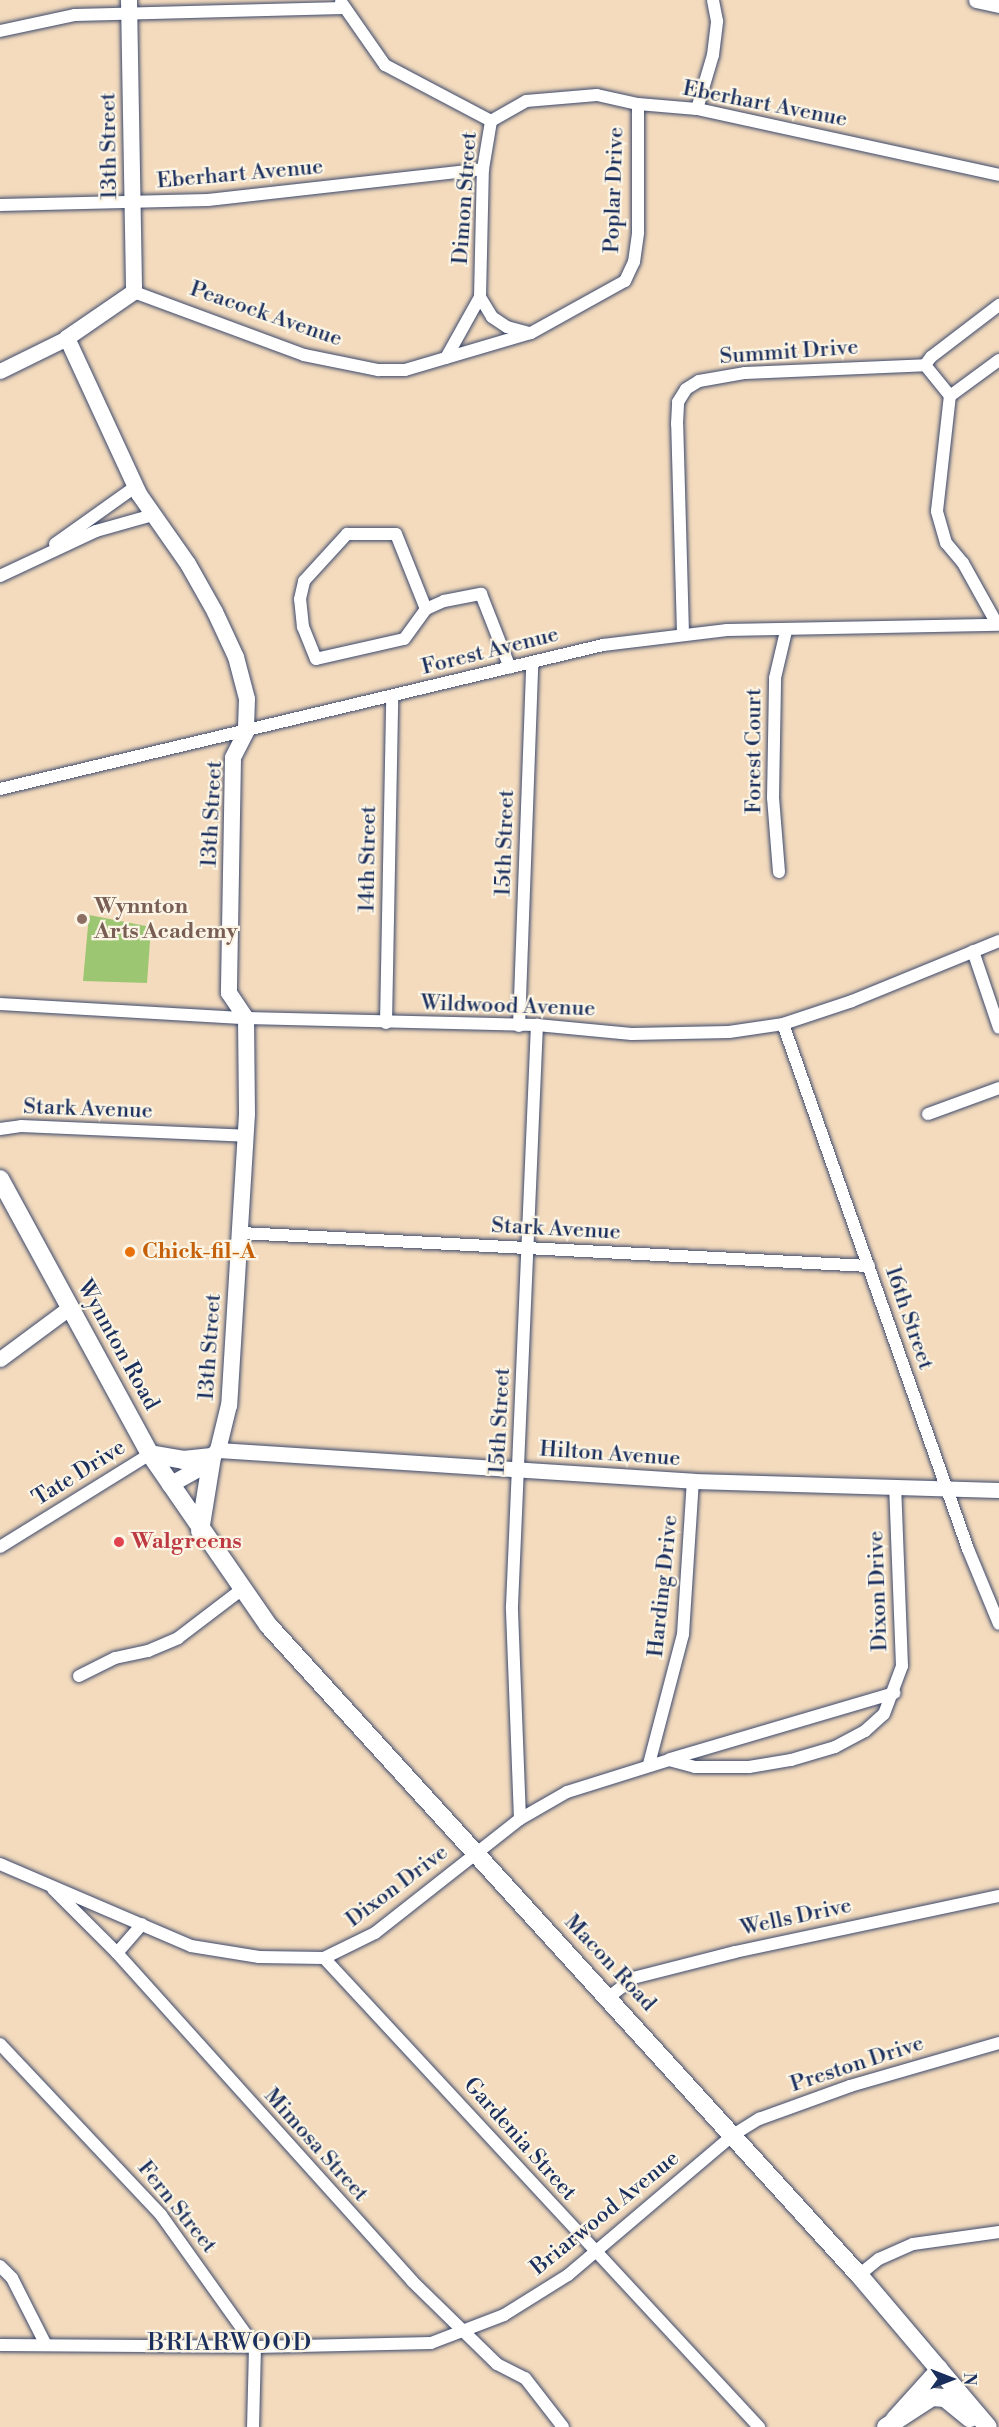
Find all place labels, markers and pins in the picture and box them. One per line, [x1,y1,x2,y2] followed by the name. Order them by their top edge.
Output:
[94,893,238,944] place label: Wynnton Arts Academy
[75,912,89,926] marker: Wynnton Arts Academy
[142,1239,256,1265] place label: Chick-fil-A
[123,1245,137,1259] marker: Chick-fil-A
[131,1529,242,1555] place label: Walgreens
[112,1535,126,1549] marker: Walgreens

